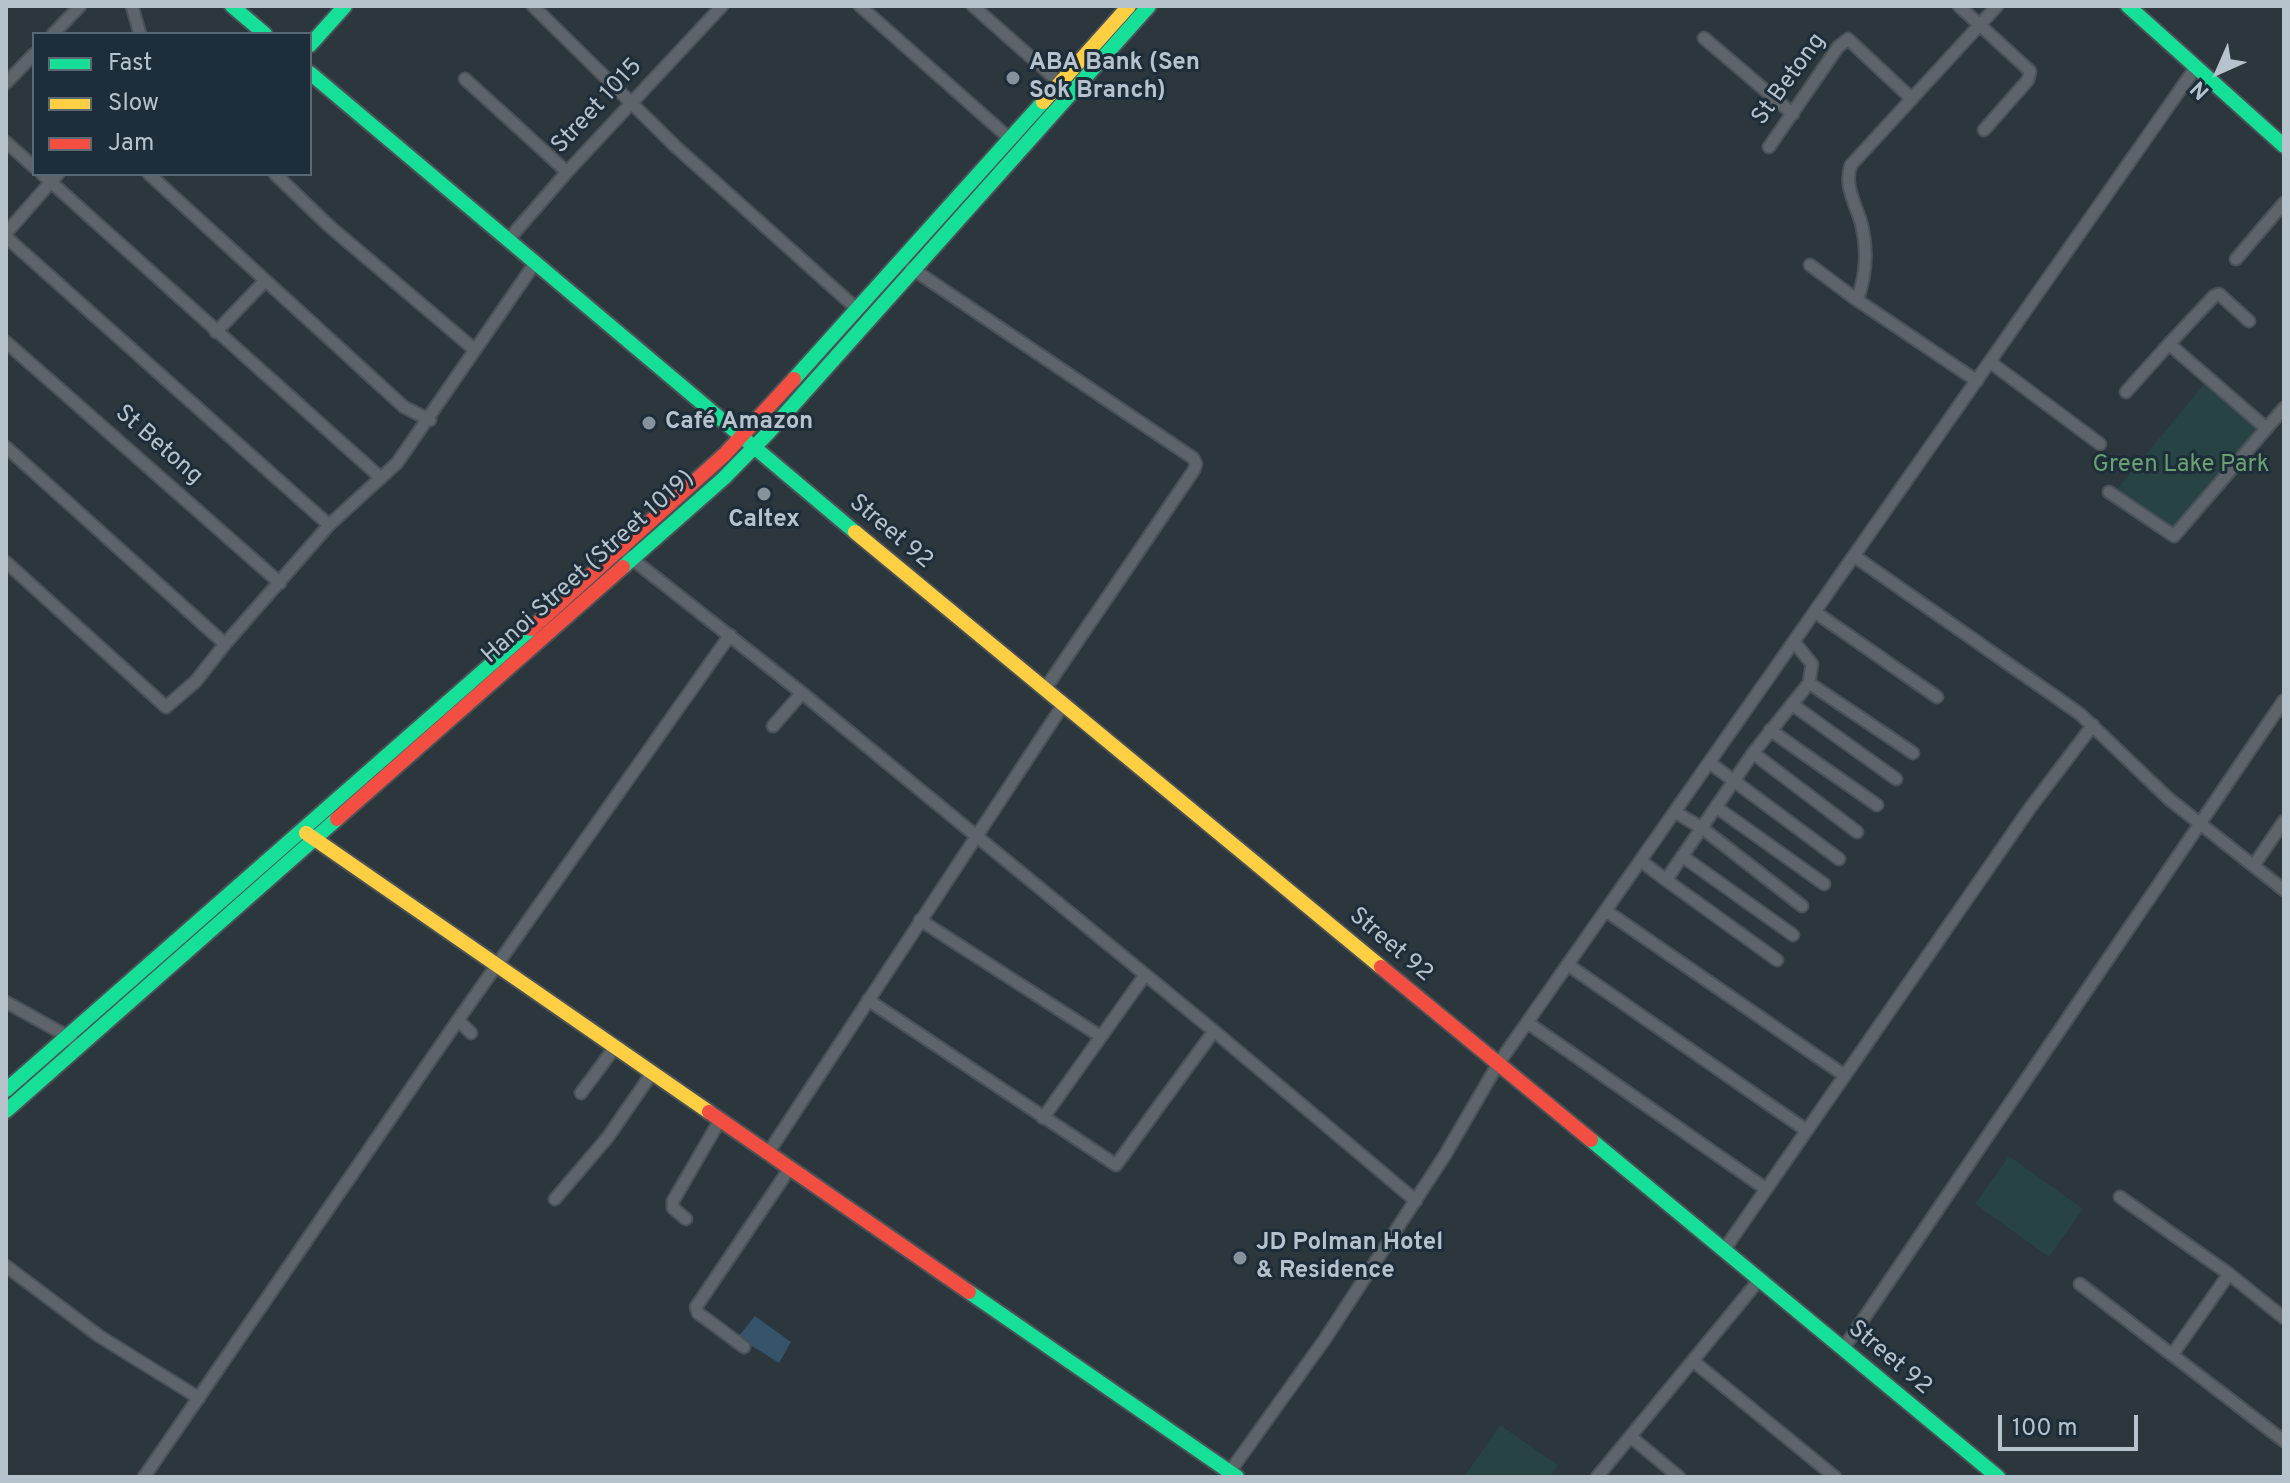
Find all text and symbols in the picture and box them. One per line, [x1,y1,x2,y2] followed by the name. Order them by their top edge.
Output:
[1747,28,1833,132] street label: St Betong
[32,32,312,176] legend
[2178,32,2258,112] north arrow
[108,49,152,79] text: Fast
[1029,50,1200,106] place label: ABA Bank (Sen Sok Branch)
[547,53,649,161] street label: Street 1015
[1004,69,1022,87] marker: ABA Bank (Sen Sok Branch)
[2186,74,2216,104] text: N
[108,89,159,119] text: Slow
[108,129,154,159] text: Jam
[108,400,208,492] street label: St Betong
[665,409,813,437] place label: Café Amazon
[640,414,658,432] marker: Café Amazon
[2092,452,2270,480] park label: Green Lake Park
[477,465,701,671] street label: Hanoi Street (Street 1019)
[755,485,773,503] marker: Caltex
[842,490,938,576] street label: Street 92
[728,507,800,535] place label: Caltex
[1342,903,1438,989] street label: Street 92
[1256,1230,1443,1286] place label: JD Polman Hotel & Residence
[1231,1249,1249,1267] marker: JD Polman Hotel & Residence
[1841,1316,1937,1402] street label: Street 92
[2002,1399,2142,1449] scale bar
[2012,1414,2078,1444] text: 100 m

